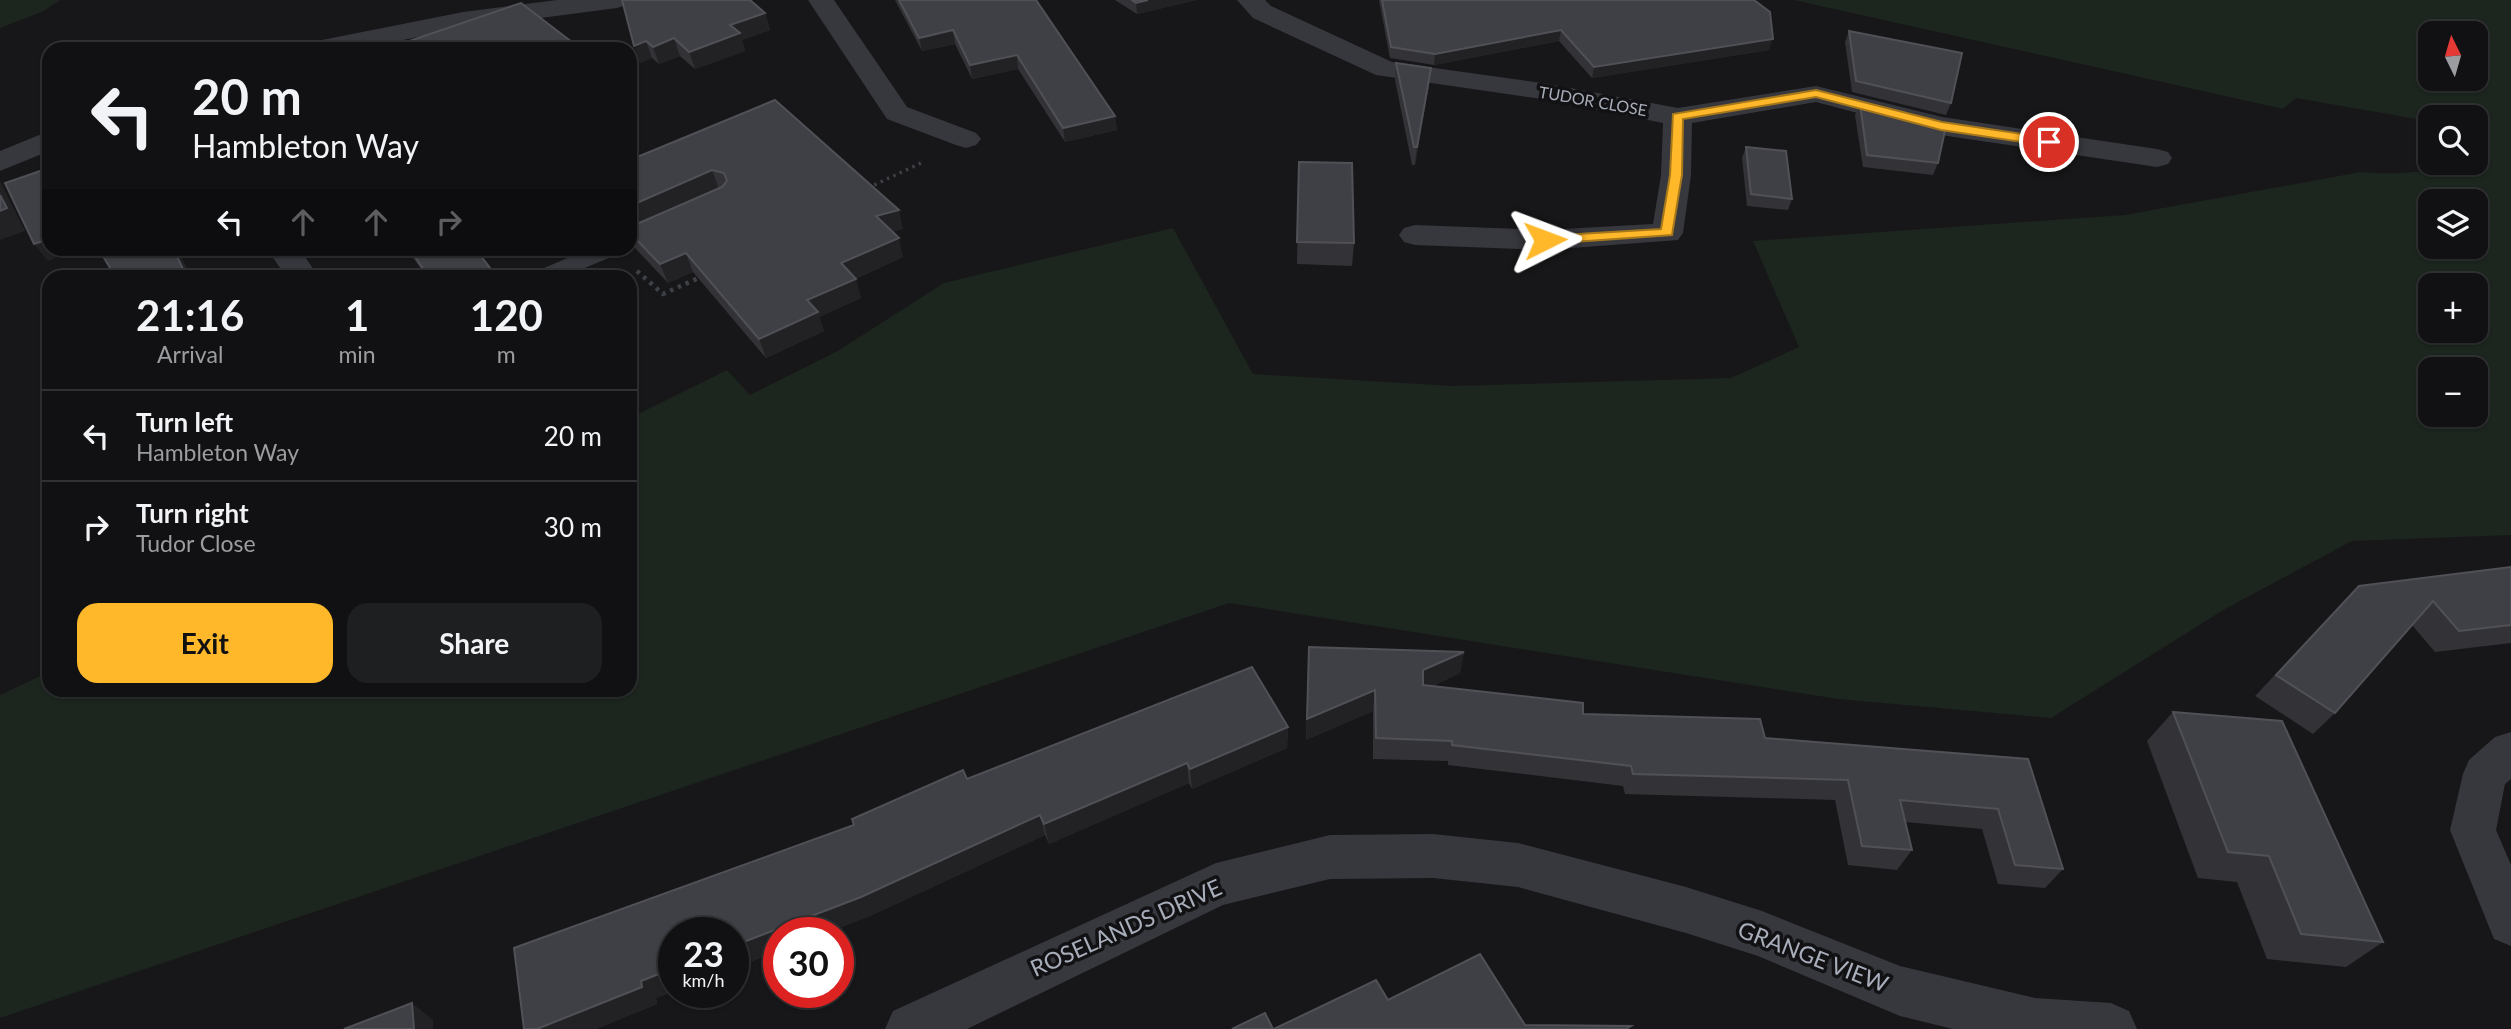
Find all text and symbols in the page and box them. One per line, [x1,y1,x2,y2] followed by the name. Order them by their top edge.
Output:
[2418,21,2488,91] north arrow
[2418,21,2488,427] map controls
[192,67,302,125] text: 20 m
[77,70,168,161] icon: left
[1538,82,1649,119] street label: TUDOR CLOSE
[2418,105,2488,175] button: search
[2019,112,2079,172] pin
[2030,123,2068,161] icon: arrive
[192,126,419,165] text: Hambleton Way
[2418,189,2488,259] button: layers
[211,203,249,241] icon: left
[284,203,322,241] icon: ahead
[357,203,395,241] icon: ahead
[430,203,468,241] icon: right
[1508,203,1582,277] position arrow
[2418,273,2488,343] button: +
[136,290,244,340] text: 21:16
[345,290,369,340] text: 1
[470,290,543,340] text: 120
[157,340,223,368] text: Arrival
[338,340,376,368] text: min
[497,340,516,368] text: m
[2418,357,2488,427] button: −
[136,406,233,438] text: Turn left
[77,417,115,455] icon: left
[544,420,602,452] text: 20 m
[136,438,299,466] text: Hambleton Way
[136,497,249,529] text: Turn right
[77,508,115,546] icon: right
[544,511,602,543] text: 30 m
[136,529,256,557] text: Tudor Close
[77,603,333,683] button: Exit
[347,603,602,683] button: Share
[1026,872,1226,982] street label: ROSELANDS DRIVE
[1734,915,1893,998] street label: GRANGE VIEW
[763,917,854,1008] speed limit sign: 30
[683,932,724,974] text: 23
[682,969,725,991] text: km/h

